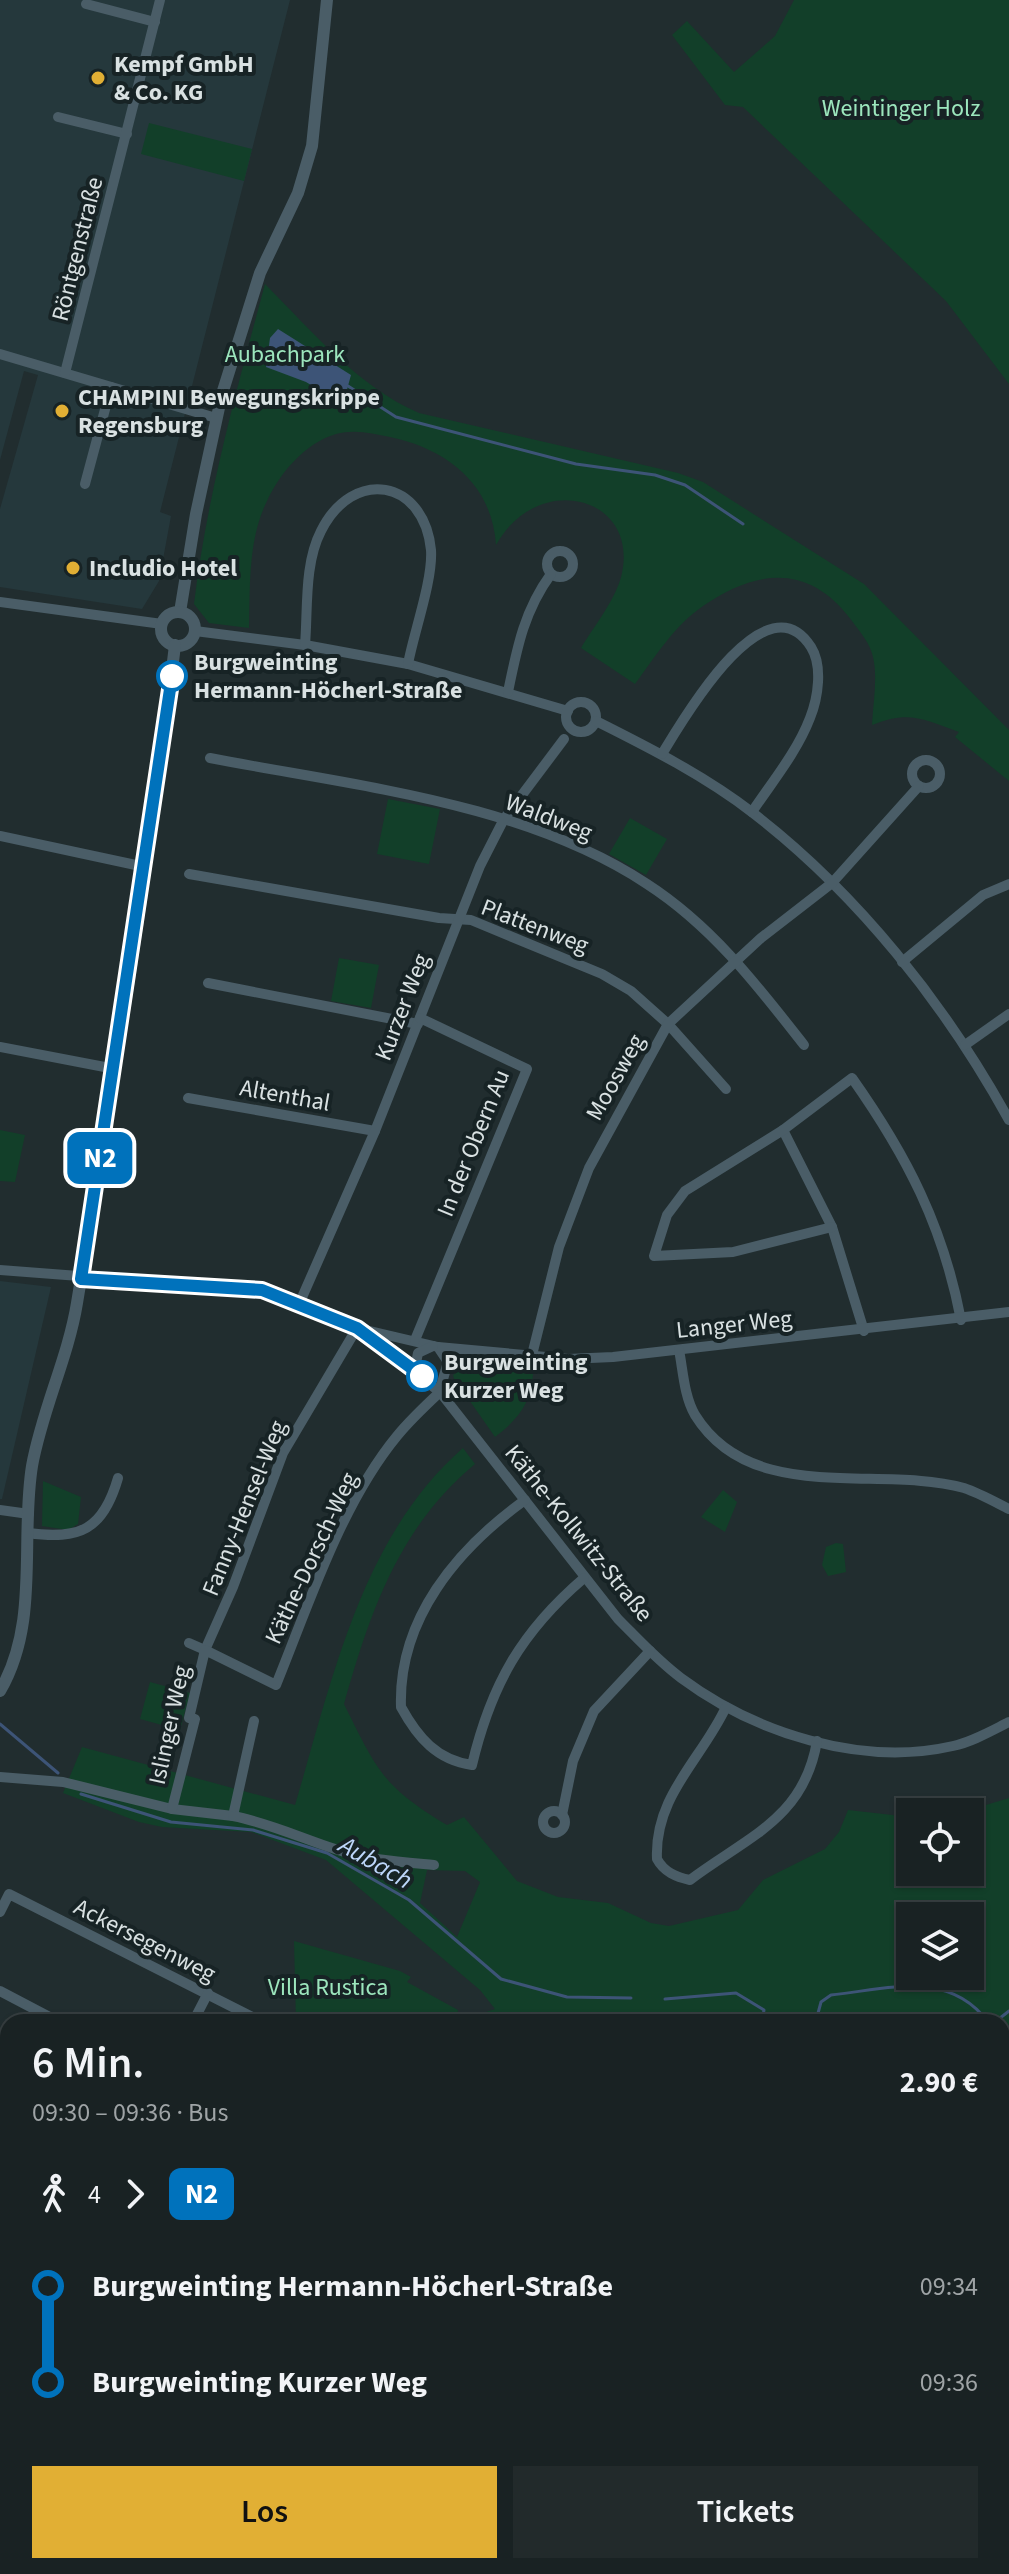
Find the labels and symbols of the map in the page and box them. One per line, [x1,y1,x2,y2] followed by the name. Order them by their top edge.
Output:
[114,47,254,110] place label: Kempf GmbH & Co. KG
[89,69,107,87] marker: Kempf GmbH & Co. KG
[822,91,980,126] park label: Weintinger Holz
[43,173,112,325] street label: Röntgenstraße
[225,337,345,372] park label: Aubachpark
[78,380,380,443] place label: CHAMPINI Bewegungskrippe Regensburg
[53,402,71,420] marker: CHAMPINI Bewegungskrippe Regensburg
[89,551,237,586] place label: Includio Hotel
[64,559,82,577] marker: Includio Hotel
[194,645,462,708] place label: Burgweinting Hermann-Höcherl-Straße
[157,661,187,691] marker: Burgweinting Hermann-Höcherl-Straße
[500,785,598,850] street label: Waldweg
[476,890,594,963] street label: Plattenweg
[366,948,439,1066] street label: Kurzer Weg
[577,1027,654,1127] street label: Moosweg
[428,1064,519,1222] street label: In der Obern Au
[237,1070,333,1121] street label: Altenthal
[64,1132,136,1184] line badge: N2
[674,1301,794,1348] street label: Langer Weg
[444,1345,588,1408] place label: Burgweinting Kurzer Weg
[407,1361,437,1391] marker: Burgweinting Kurzer Weg
[193,1415,296,1601] street label: Fanny-Hensel-Weg
[496,1437,661,1630] street label: Käthe-Kollwitz-Straße
[256,1466,367,1650] street label: Käthe-Dorsch-Weg
[140,1662,199,1788] street label: Islinger Weg
[330,1826,419,1898] water label: Aubach
[68,1890,222,1991] street label: Ackersegenweg
[268,1970,388,2005] park label: Villa Rustica

